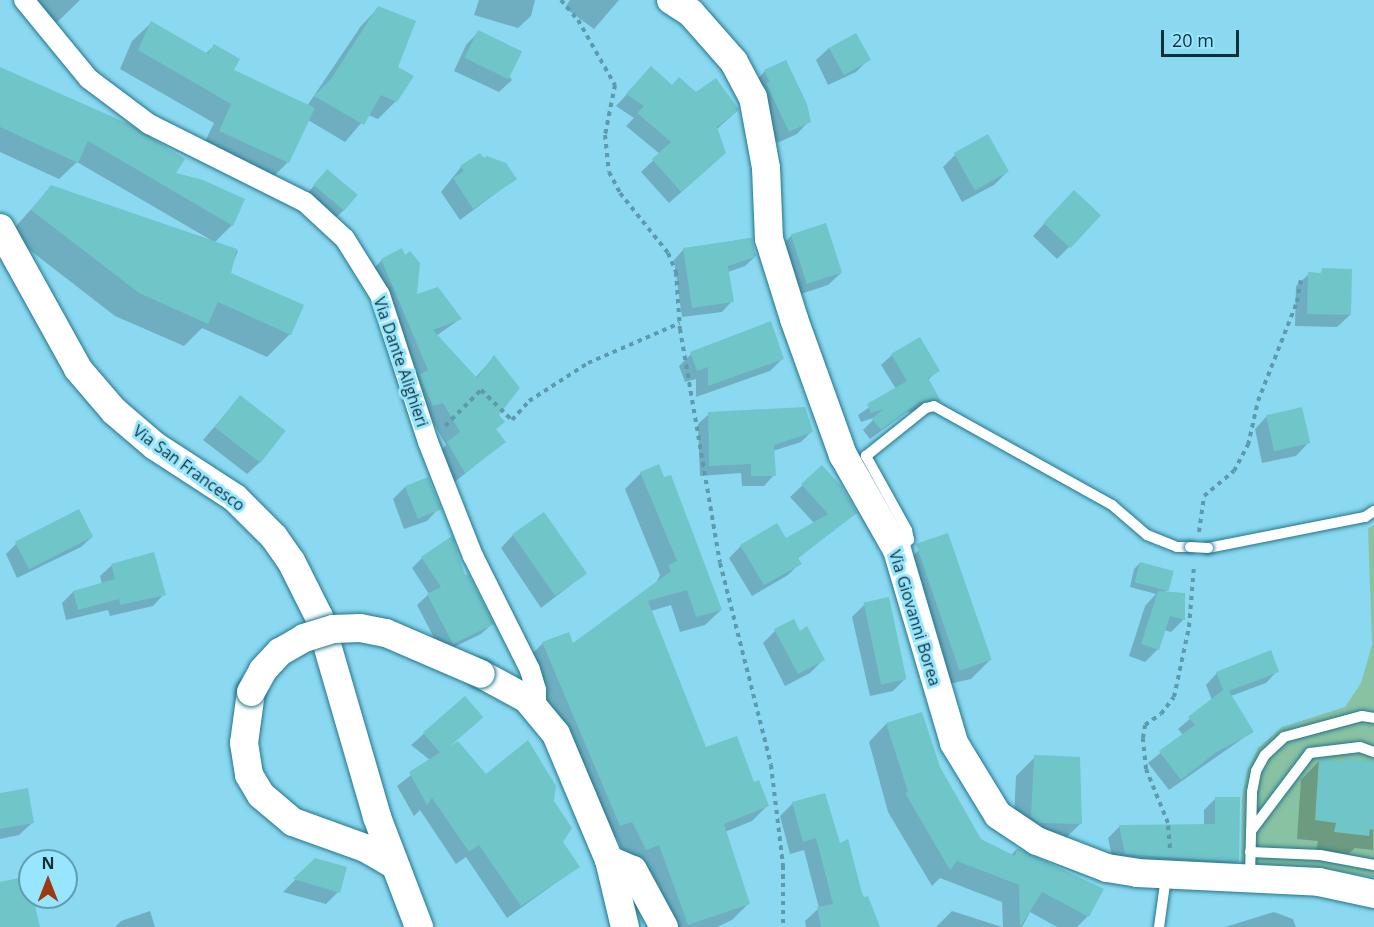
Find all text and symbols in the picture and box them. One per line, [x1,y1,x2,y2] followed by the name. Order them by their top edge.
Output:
[1164,18,1242,56] scale bar
[1172,28,1214,52] text: 20 m
[370,295,432,429] street label: Via Dante Alighieri
[129,421,249,515] street label: Via San Francesco
[885,548,945,688] street label: Via Giovanni Borea
[18,849,78,909] north arrow
[41,852,55,874] text: N

